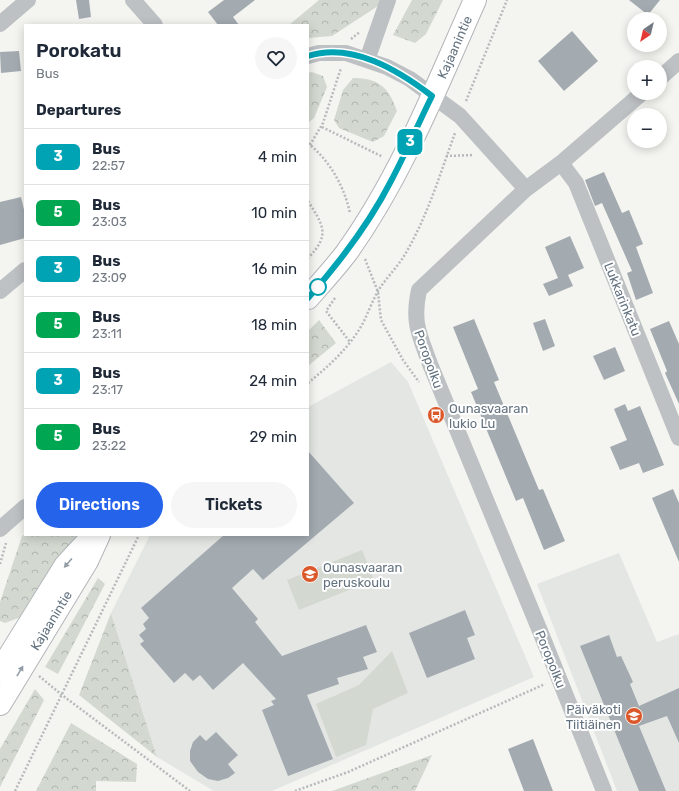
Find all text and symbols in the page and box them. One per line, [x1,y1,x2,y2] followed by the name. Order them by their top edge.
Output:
[627,12,667,52] north arrow
[627,12,667,148] map controls
[434,13,475,81] street label: Kajaanintie
[255,37,297,79] button: heart
[36,39,122,62] text: Porokatu
[627,60,667,100] button: +
[36,66,59,81] text: Bus
[36,101,121,119] text: Departures
[627,108,667,148] button: −
[397,129,423,155] line badge: 3
[405,133,415,150] text: 3
[92,140,120,158] text: Bus
[53,148,63,165] text: 3
[258,148,297,166] text: 4 min
[92,158,125,173] text: 22:57
[92,196,120,214] text: Bus
[53,204,63,221] text: 5
[251,204,297,222] text: 10 min
[92,214,127,229] text: 23:03
[92,252,120,270] text: Bus
[53,260,63,277] text: 3
[252,260,297,278] text: 16 min
[601,260,644,338] street label: Lukkarinkatu
[92,270,127,285] text: 23:09
[309,278,327,296] unlabelled marker
[92,308,120,326] text: Bus
[53,316,63,333] text: 5
[251,316,297,334] text: 18 min
[92,326,122,341] text: 23:11
[411,328,446,390] street label: Poropolku
[92,364,120,382] text: Bus
[53,372,63,389] text: 3
[249,372,297,390] text: 24 min
[92,382,123,397] text: 23:17
[449,401,528,431] place label: Ounasvaaran lukio Lu
[426,405,446,425] bus stop icon: Ounasvaaran lukio Lu
[92,420,120,438] text: Bus
[53,428,63,445] text: 5
[250,428,297,446] text: 29 min
[92,438,126,453] text: 23:22
[36,482,163,528] button: Directions
[171,482,297,528] button: Tickets
[63,558,72,568] one-way arrow
[323,560,402,590] place label: Ounasvaaran peruskoulu
[300,564,320,584] school or university icon: Ounasvaaran peruskoulu
[28,588,75,653] street label: Kajaanintie
[532,628,569,690] street label: Poropolku
[17,665,24,677] one-way arrow
[566,702,621,732] place label: Päiväkoti Tiitiäinen
[624,706,644,726] school or university icon: Päiväkoti Tiitiäinen

